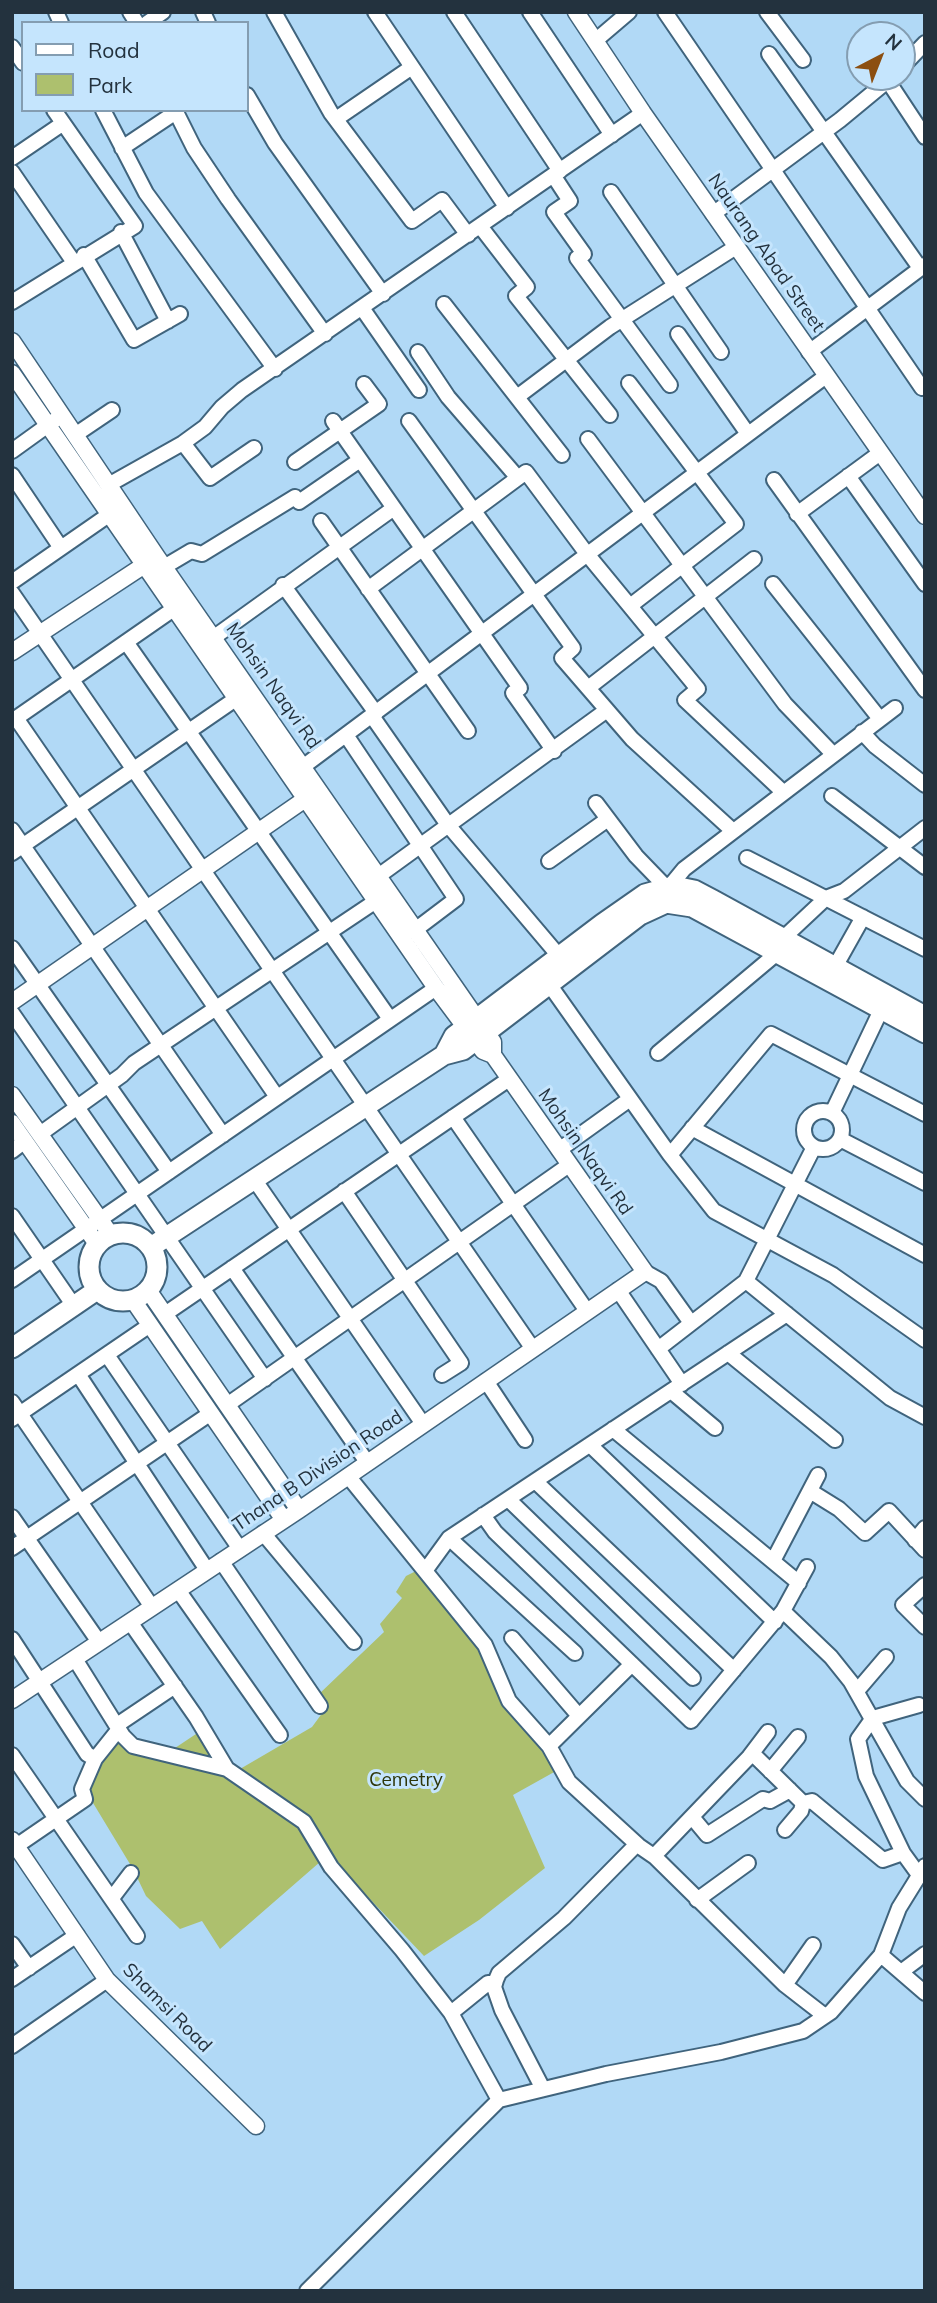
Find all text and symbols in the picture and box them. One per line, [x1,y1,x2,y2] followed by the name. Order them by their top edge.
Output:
[21,21,248,112] legend
[846,21,916,91] north arrow
[880,28,907,56] text: N
[88,37,139,63] text: Road
[88,72,132,98] text: Park
[703,169,829,337] street label: Naurang Abad Street
[221,618,325,754] street label: Mohsin Naqvi Rd
[533,1084,637,1220] street label: Mohsin Naqvi Rd
[229,1406,407,1536] street label: Thana B Division Road
[369,1769,443,1791] park label: Cemetry
[118,1959,216,2057] street label: Shamsi Road

